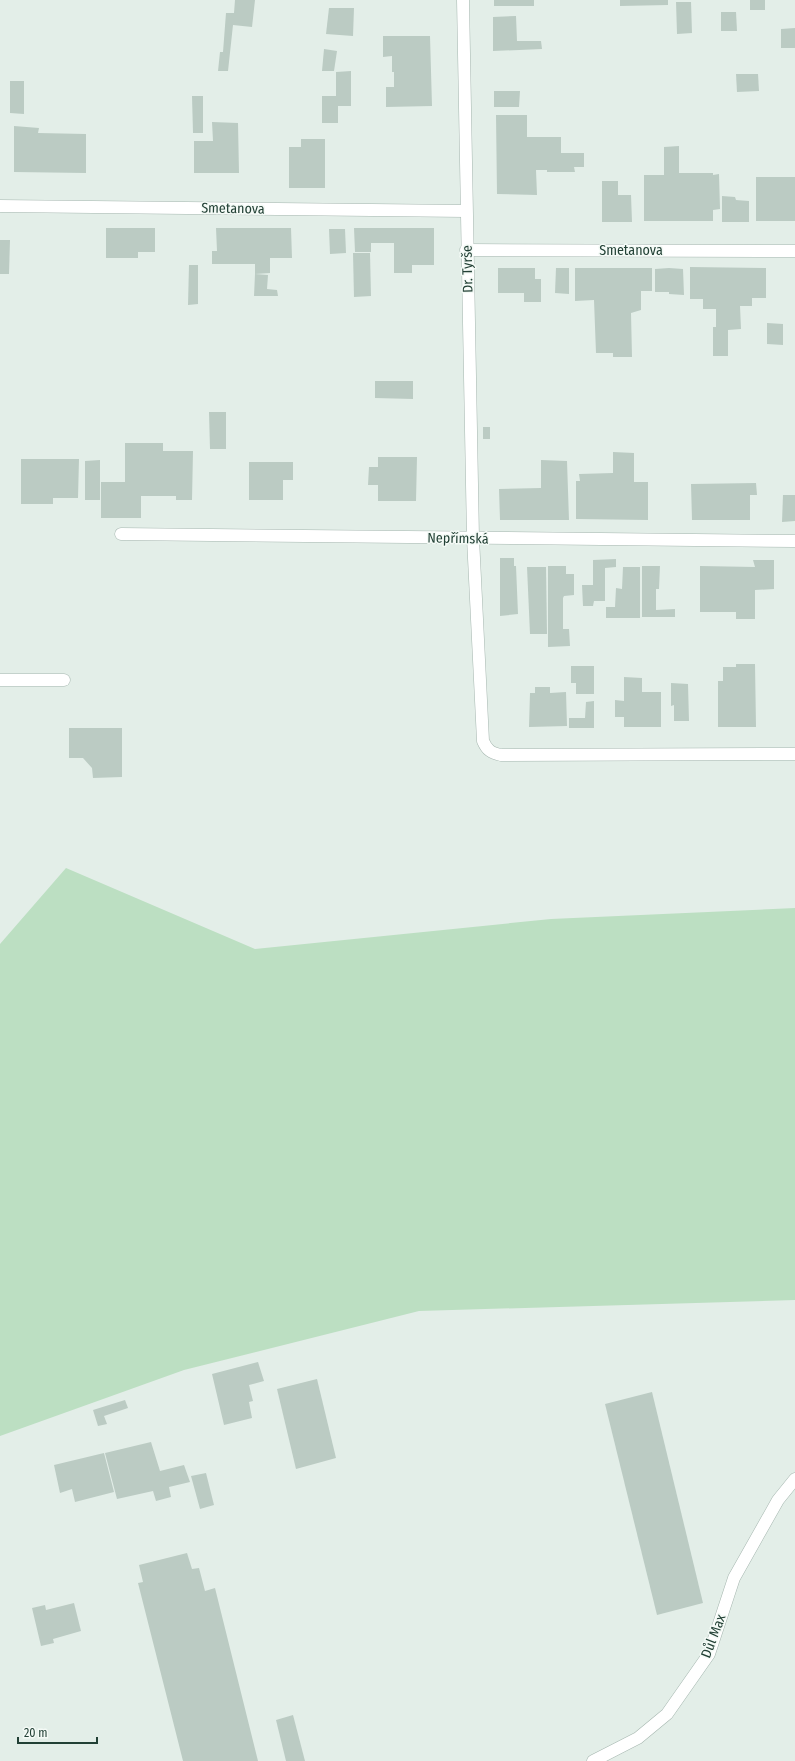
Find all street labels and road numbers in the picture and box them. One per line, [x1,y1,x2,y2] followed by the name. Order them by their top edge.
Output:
[201,199,265,218] street label: Smetanova
[599,242,663,259] street label: Smetanova
[459,245,476,293] street label: Dr. Tyrše
[427,529,489,548] street label: Nepřímská
[697,1611,730,1660] street label: Důl Max

